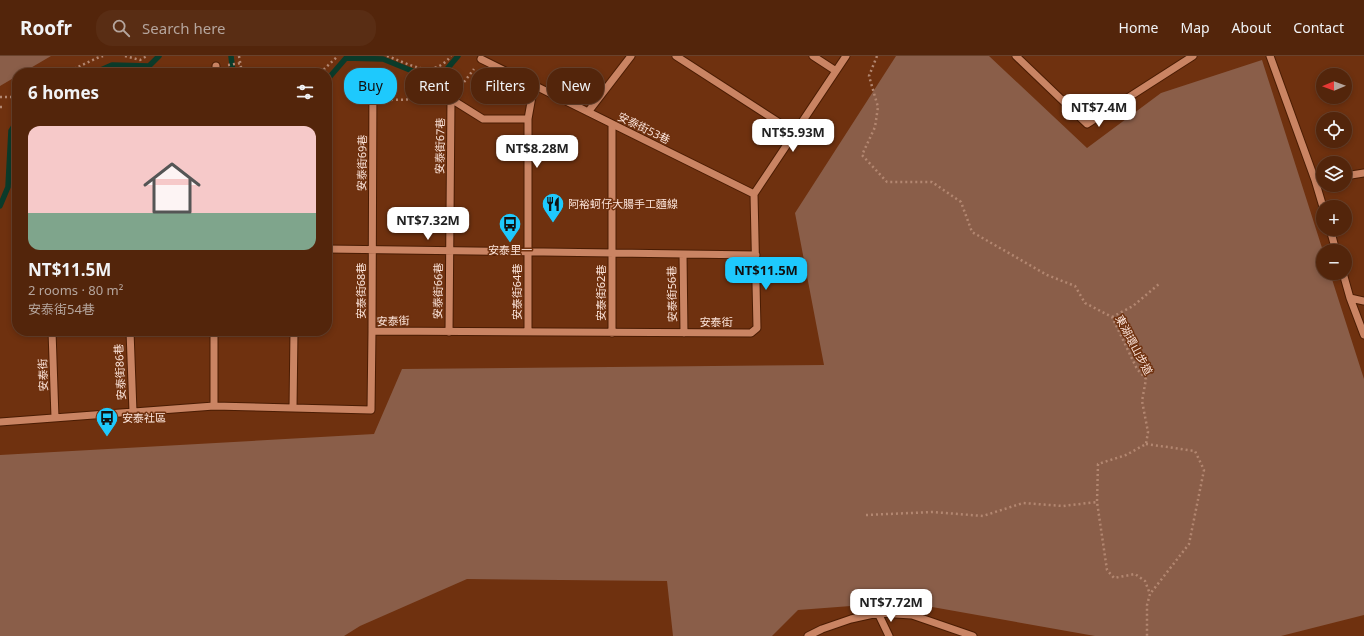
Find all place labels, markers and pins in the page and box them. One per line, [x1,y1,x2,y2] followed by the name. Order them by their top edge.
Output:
[1062,94,1136,128] pin: NT$7.4M
[752,119,834,153] pin: NT$5.93M
[496,135,578,169] pin: NT$8.28M
[540,191,566,224] restaurant icon: 阿裕蚵仔大腸手工麵線
[568,196,678,211] place label: 阿裕蚵仔大腸手工麵線
[387,207,469,241] pin: NT$7.32M
[497,211,523,244] bus stop icon: 安泰里一
[488,242,532,257] place label: 安泰里一
[725,257,807,291] pin: NT$11.5M
[94,405,120,438] bus stop icon: 安泰社區
[122,410,166,425] place label: 安泰社區
[850,589,932,623] pin: NT$7.72M

